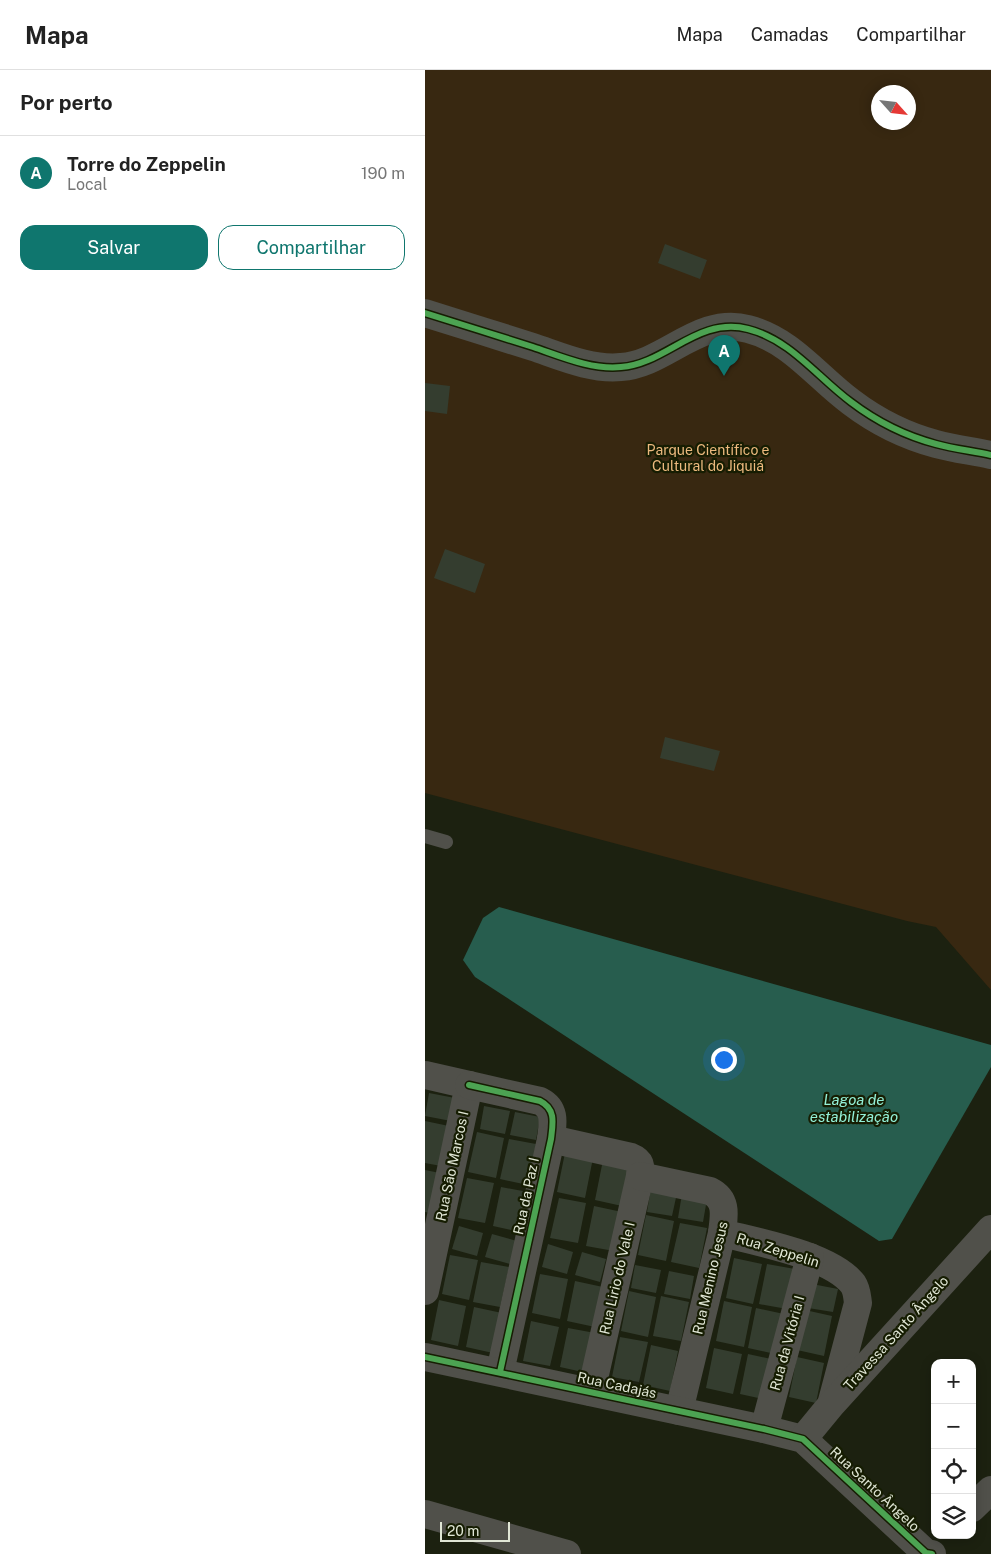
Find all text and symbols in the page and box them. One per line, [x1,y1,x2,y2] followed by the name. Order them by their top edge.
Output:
[25,21,89,49] text: Mapa
[676,24,723,45] text: Mapa
[751,24,828,45] text: Camadas
[856,24,966,45] text: Compartilhar
[871,85,916,130] north arrow
[20,90,113,115] text: Por perto
[67,153,226,175] text: Torre do Zeppelin
[30,164,42,183] text: A
[361,164,405,183] text: 190 m
[67,175,107,194] text: Local
[20,225,208,270] button: Salvar
[218,225,405,270] button: Compartilhar
[708,335,740,376] pin: A
[647,442,769,474] park label: Parque Científico e Cultural do Jiquiá
[711,1047,737,1073] your location
[810,1091,898,1125] water label: Lagoa de estabilização
[433,1109,471,1223] street label: Rua São Marcos I
[510,1156,542,1236] street label: Rua da Paz I
[596,1220,638,1336] street label: Rua Lirio do Vale I
[689,1220,731,1336] street label: Rua Menino Jesus
[735,1230,821,1270] street label: Rua Zeppelin
[840,1272,952,1393] street label: Travessa Santo Ângelo
[767,1294,807,1392] street label: Rua da Vitória I
[931,1359,976,1539] map controls
[931,1359,976,1404] button: +
[576,1369,658,1401] street label: Rua Cadajás
[931,1404,976,1449] button: −
[827,1443,924,1535] street label: Rua Santo Ângelo
[931,1449,976,1494] button: locate
[931,1494,976,1539] button: layers
[440,1519,510,1542] scale bar
[447,1523,479,1539] text: 20 m

